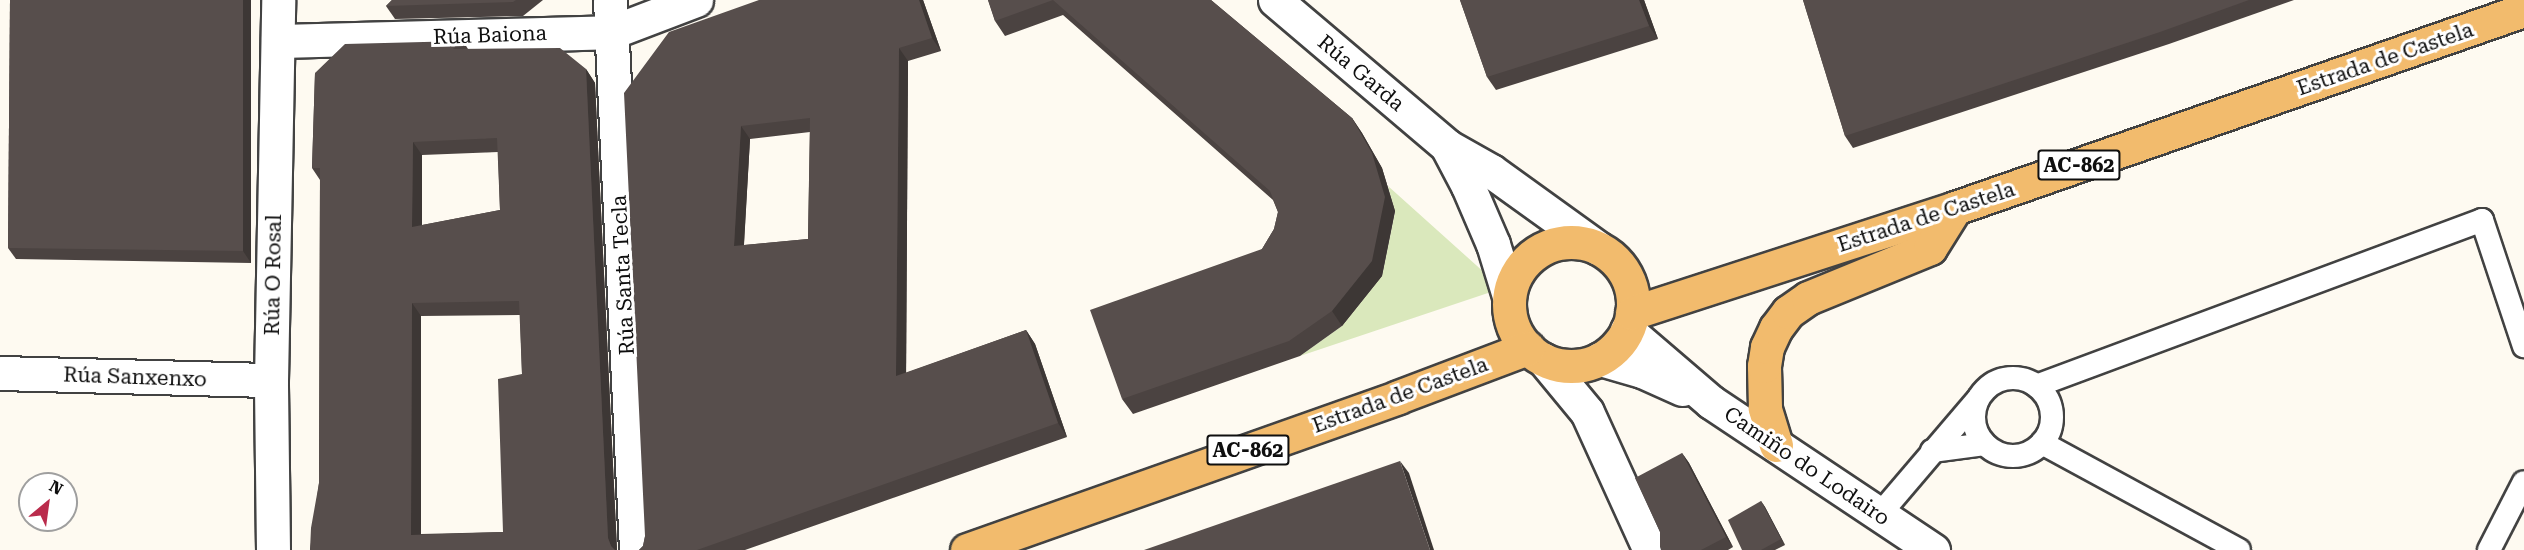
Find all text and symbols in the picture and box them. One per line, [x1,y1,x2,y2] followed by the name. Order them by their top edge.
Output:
[2294,17,2476,101] street label: Estrada de Castela
[433,20,547,50] street label: Rúa Baiona
[1313,30,1409,116] street label: Rúa Garda
[2037,148,2121,182] road number: AC-862
[1834,176,2018,258] street label: Estrada de Castela
[606,194,640,356] street label: Rúa Santa Tecla
[259,214,287,336] street label: Rúa O Rosal
[1309,352,1491,438] street label: Estrada de Castela
[63,362,207,392] street label: Rúa Sanxenxo
[1719,401,1895,531] street label: Camiño do Lodairo
[1206,433,1290,467] road number: AC-862
[18,472,78,532] north arrow
[46,476,66,499] text: N

